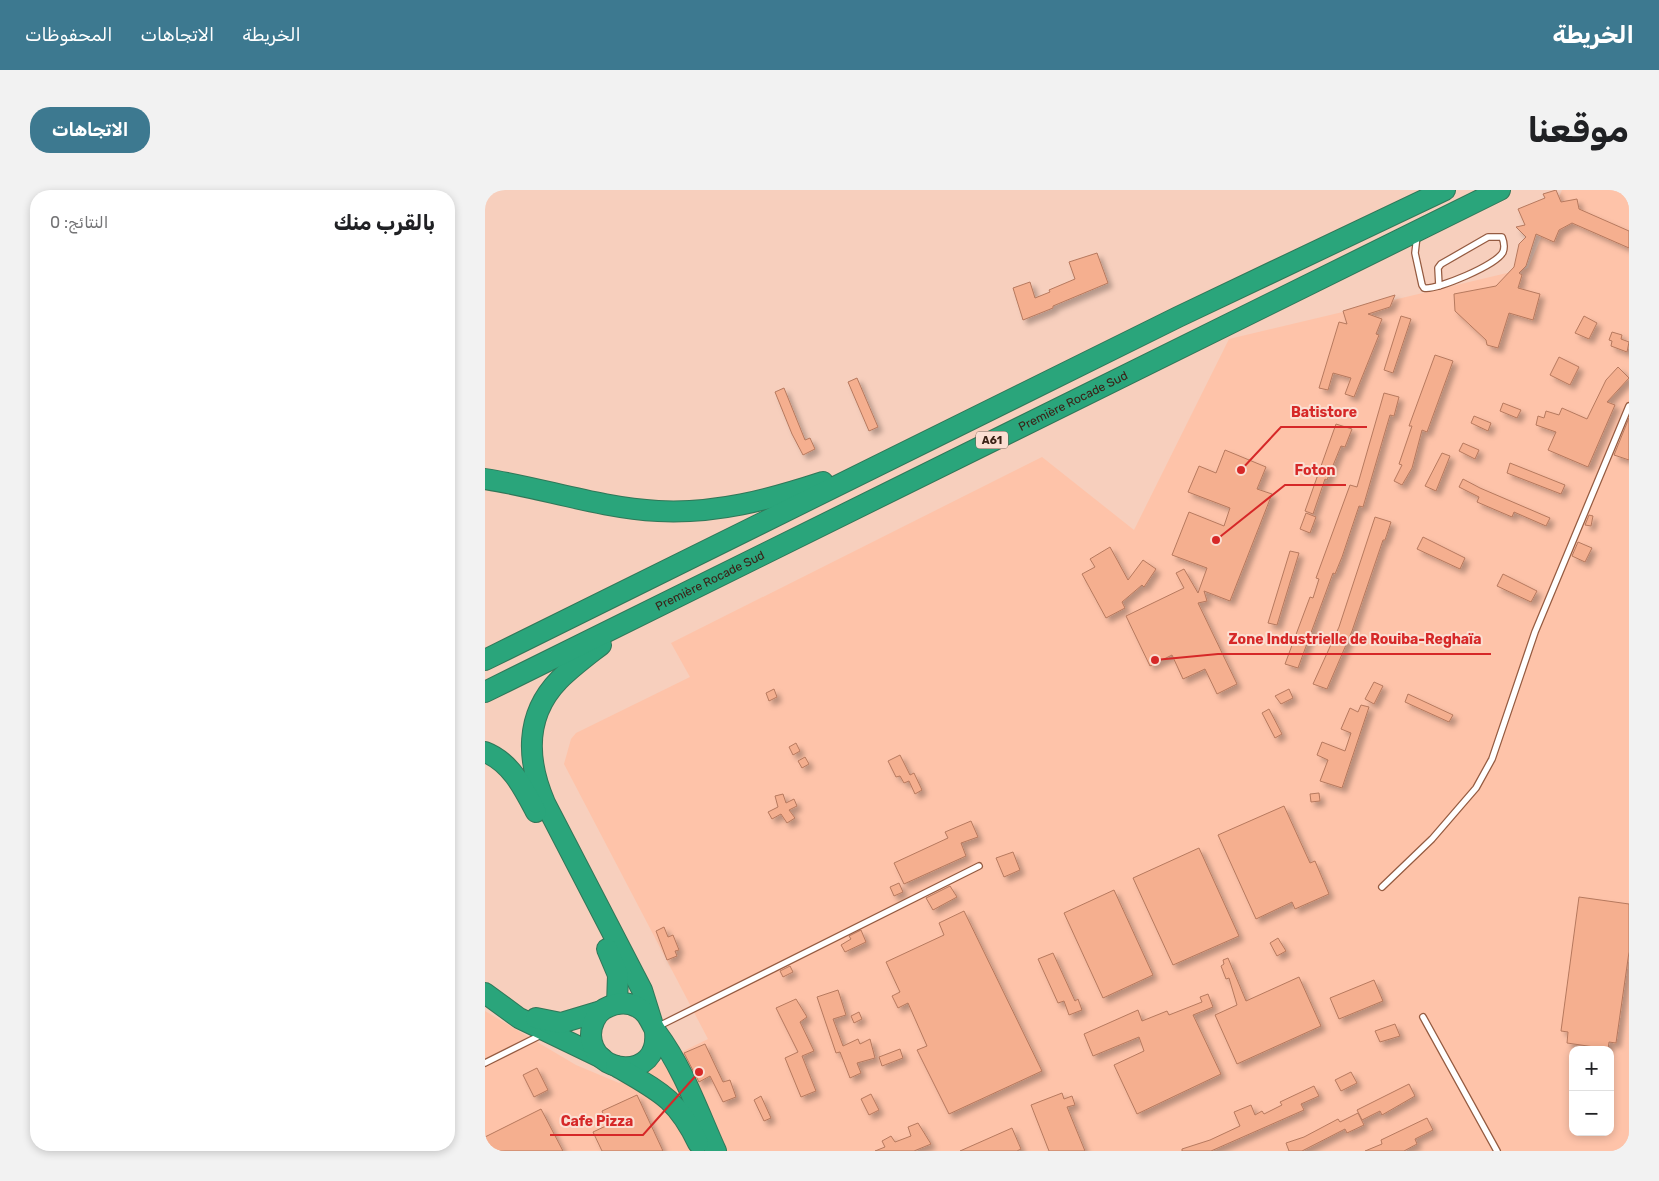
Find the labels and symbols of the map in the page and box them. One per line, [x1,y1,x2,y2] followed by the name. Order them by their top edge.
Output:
[1016,368,1130,434] street label: Première Rocade Sud
[1281,398,1367,427] callout: Batistore
[1291,404,1357,421] text: Batistore
[976,432,1008,448] road number: A61
[1285,456,1346,485] callout: Foton
[1294,462,1336,479] text: Foton
[653,548,767,614] street label: Première Rocade Sud
[1218,625,1491,654] callout: Zone Industrielle de Rouiba-Reghaïa
[1229,631,1481,648] text: Zone Industrielle de Rouiba-Reghaïa
[550,1106,643,1135] callout: Cafe Pizza
[561,1113,633,1130] text: Cafe Pizza

